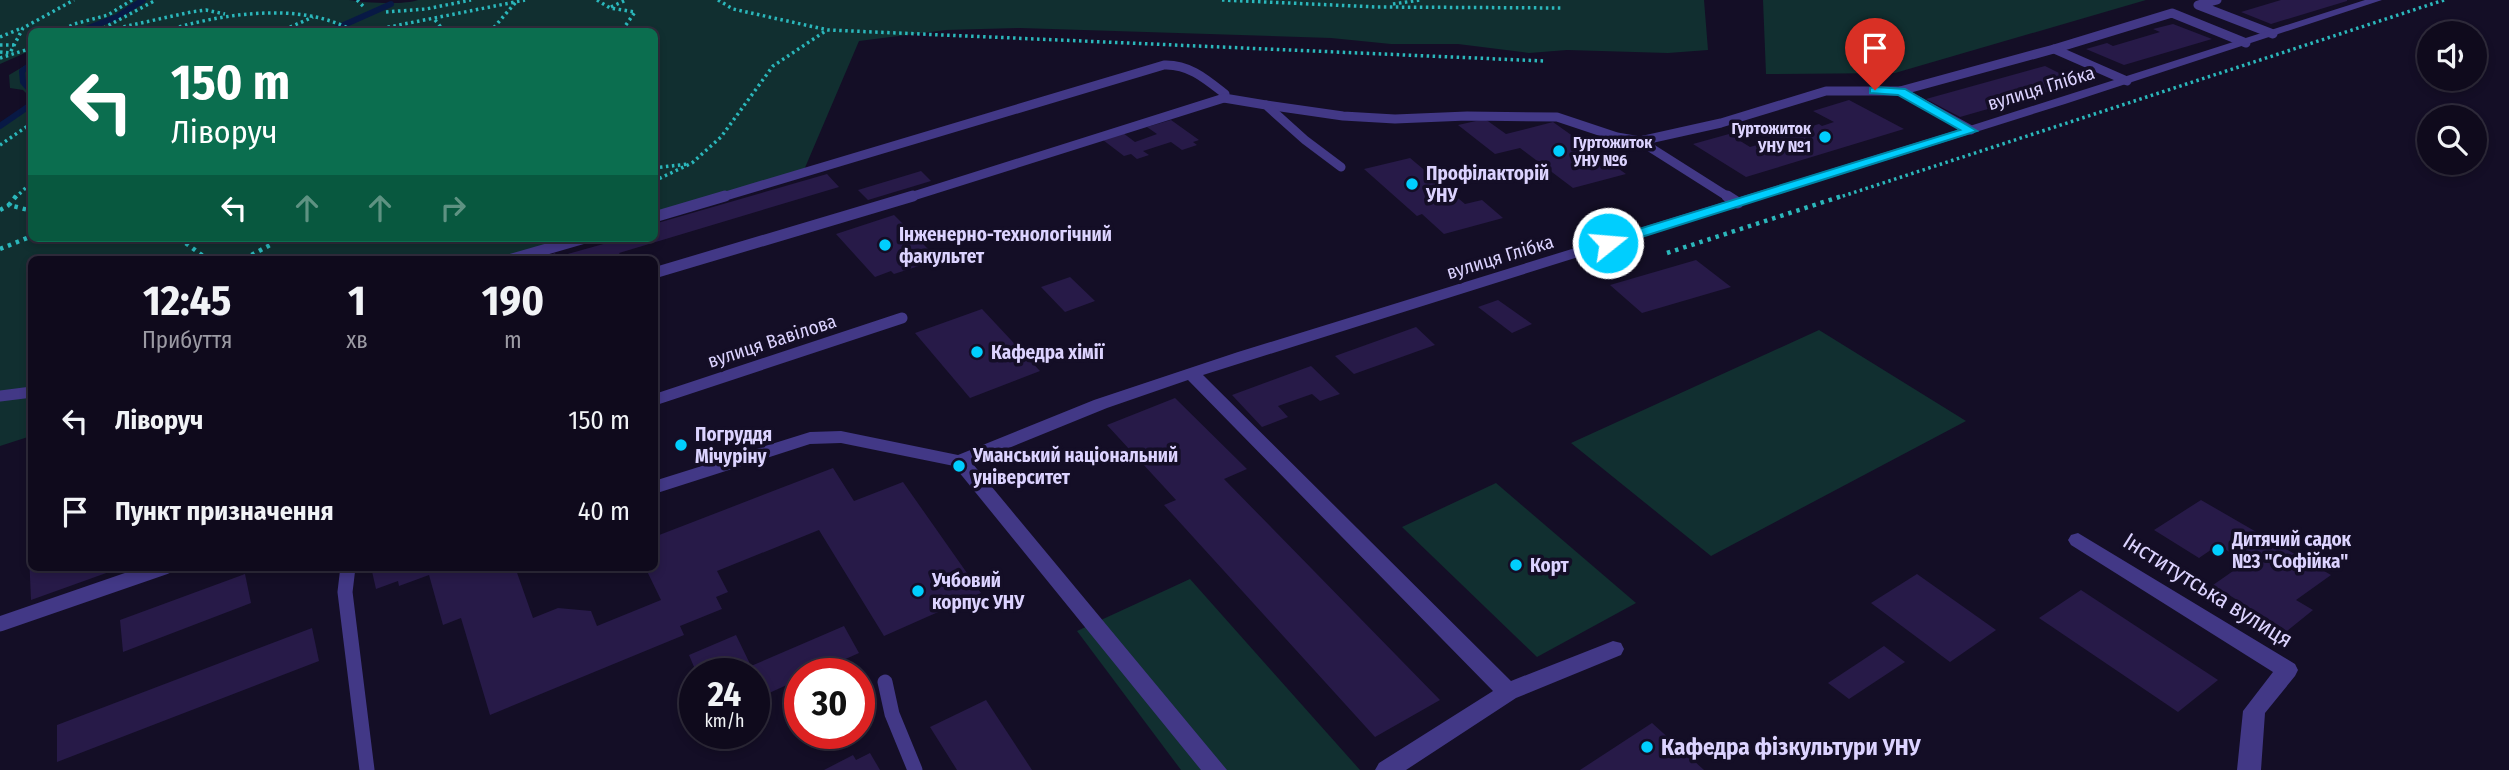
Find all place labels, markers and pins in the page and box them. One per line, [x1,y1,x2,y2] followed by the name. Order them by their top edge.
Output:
[1845,18,1905,90] pin
[1732,119,1812,156] place label: Гуртожиток УНУ №1
[1817,129,1833,145] marker: Гуртожиток УНУ №1
[1572,133,1653,170] place label: Гуртожиток УНУ №6
[1551,143,1567,159] marker: Гуртожиток УНУ №6
[1425,162,1549,207] place label: Профілакторій УНУ
[1404,176,1420,192] marker: Профілакторій УНУ
[899,223,1112,268] place label: Інженерно-технологічний факультет
[877,237,893,253] marker: Інженерно-технологічний факультет
[991,341,1105,364] place label: Кафедра хімії
[969,344,985,360] marker: Кафедра хімії
[695,423,772,468] place label: Погруддя Мічуріну
[673,437,689,453] marker: Погруддя Мічуріну
[972,444,1178,489] place label: Уманський національний університет
[951,458,967,474] marker: Уманський національний університет
[2231,528,2352,573] place label: Дитячий садок №3 "Софійка"
[2210,542,2226,558] marker: Дитячий садок №3 "Софійка"
[1530,554,1570,577] place label: Корт
[1508,557,1524,573] marker: Корт
[931,569,1025,614] place label: Учбовий корпус УНУ
[910,583,926,599] marker: Учбовий корпус УНУ
[1661,733,1922,761] place label: Кафедра фізкультури УНУ
[1639,739,1655,755] marker: Кафедра фізкультури УНУ

